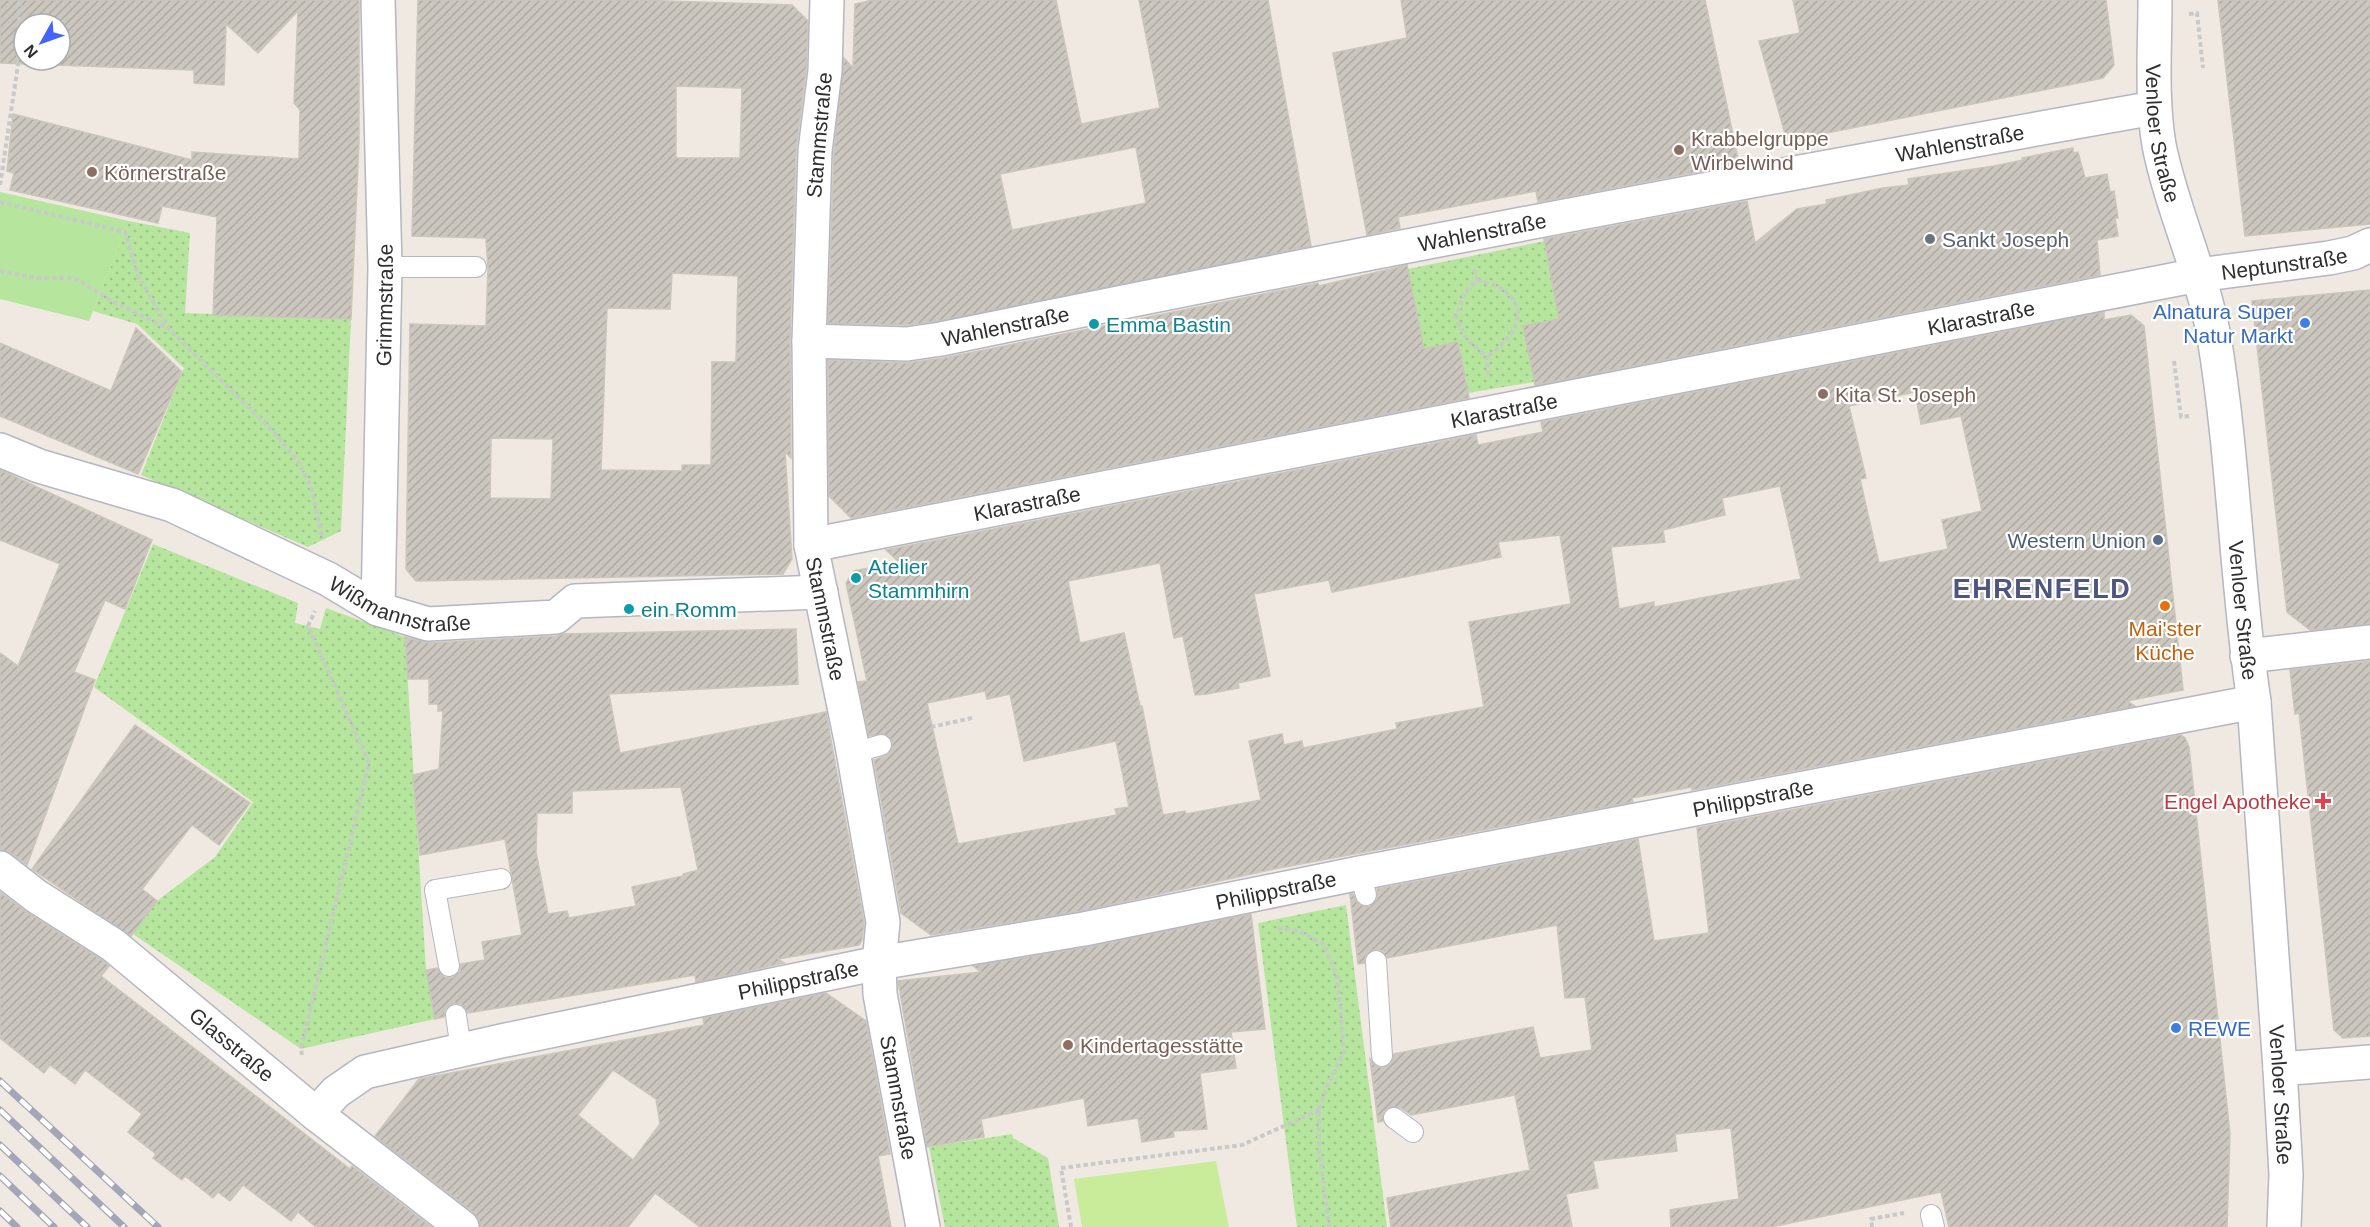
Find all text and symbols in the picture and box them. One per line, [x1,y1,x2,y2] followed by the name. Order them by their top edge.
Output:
[12,12,72,72] north arrow
[21,41,41,61] text: N
[2142,64,2185,205] street label: Venloer Straße
[802,71,836,199] street label: Stammstraße
[1894,120,2026,166] street label: Wahlenstraße
[1691,127,1829,174] place label: Krabbelgruppe Wirbelwind
[1672,143,1686,157] marker: Krabbelgruppe Wirbelwind
[104,161,227,184] place label: Körnerstraße
[85,165,99,179] marker: Körnerstraße
[1416,208,1548,255] street label: Wahlenstraße
[1942,228,2069,251] place label: Sankt Joseph
[1923,232,1937,246] marker: Sankt Joseph
[371,243,397,367] street label: Grimmstraße
[2220,243,2349,283] street label: Neptunstraße
[1926,296,2037,339] street label: Klarastraße
[2153,300,2293,347] place label: Alnatura Super Natur Markt
[939,302,1071,350] street label: Wahlenstraße
[1106,313,1231,336] place label: Emma Bastin
[2298,316,2312,330] marker: Alnatura Super Natur Markt
[1087,317,1101,331] marker: Emma Bastin
[1835,383,1976,406] place label: Kita St. Joseph
[1816,387,1830,401] marker: Kita St. Joseph
[1448,388,1559,432] street label: Klarastraße
[971,481,1082,525] street label: Klarastraße
[2007,529,2146,552] place label: Western Union
[2151,533,2165,547] marker: Western Union
[2225,540,2262,681] street label: Venloer Straße
[802,555,850,683] street label: Stammstraße
[868,555,970,602] place label: Atelier Stammhirn
[325,571,471,636] street label: Wißmannstraße
[849,571,863,585] marker: Atelier Stammhirn
[1953,574,2131,604] district label: EHRENFELD
[641,598,737,621] place label: ein Romm
[2158,599,2172,613] marker: Mai'ster Küche
[622,602,636,616] marker: ein Romm
[2129,617,2201,664] place label: Mai'ster Küche
[1691,775,1815,821] street label: Philippstraße
[2164,790,2311,813] place label: Engel Apotheke
[2316,794,2330,808] marker: Engel Apotheke
[1213,867,1338,914] street label: Philippstraße
[736,956,861,1003] street label: Philippstraße
[185,1003,279,1086] street label: Glasstraße
[2188,1017,2251,1040] place label: REWE
[2169,1021,2183,1035] marker: REWE
[2265,1024,2297,1165] street label: Venloer Straße
[876,1033,922,1162] street label: Stammstraße
[1080,1034,1243,1057] place label: Kindertagesstätte
[1061,1038,1075,1052] marker: Kindertagesstätte

